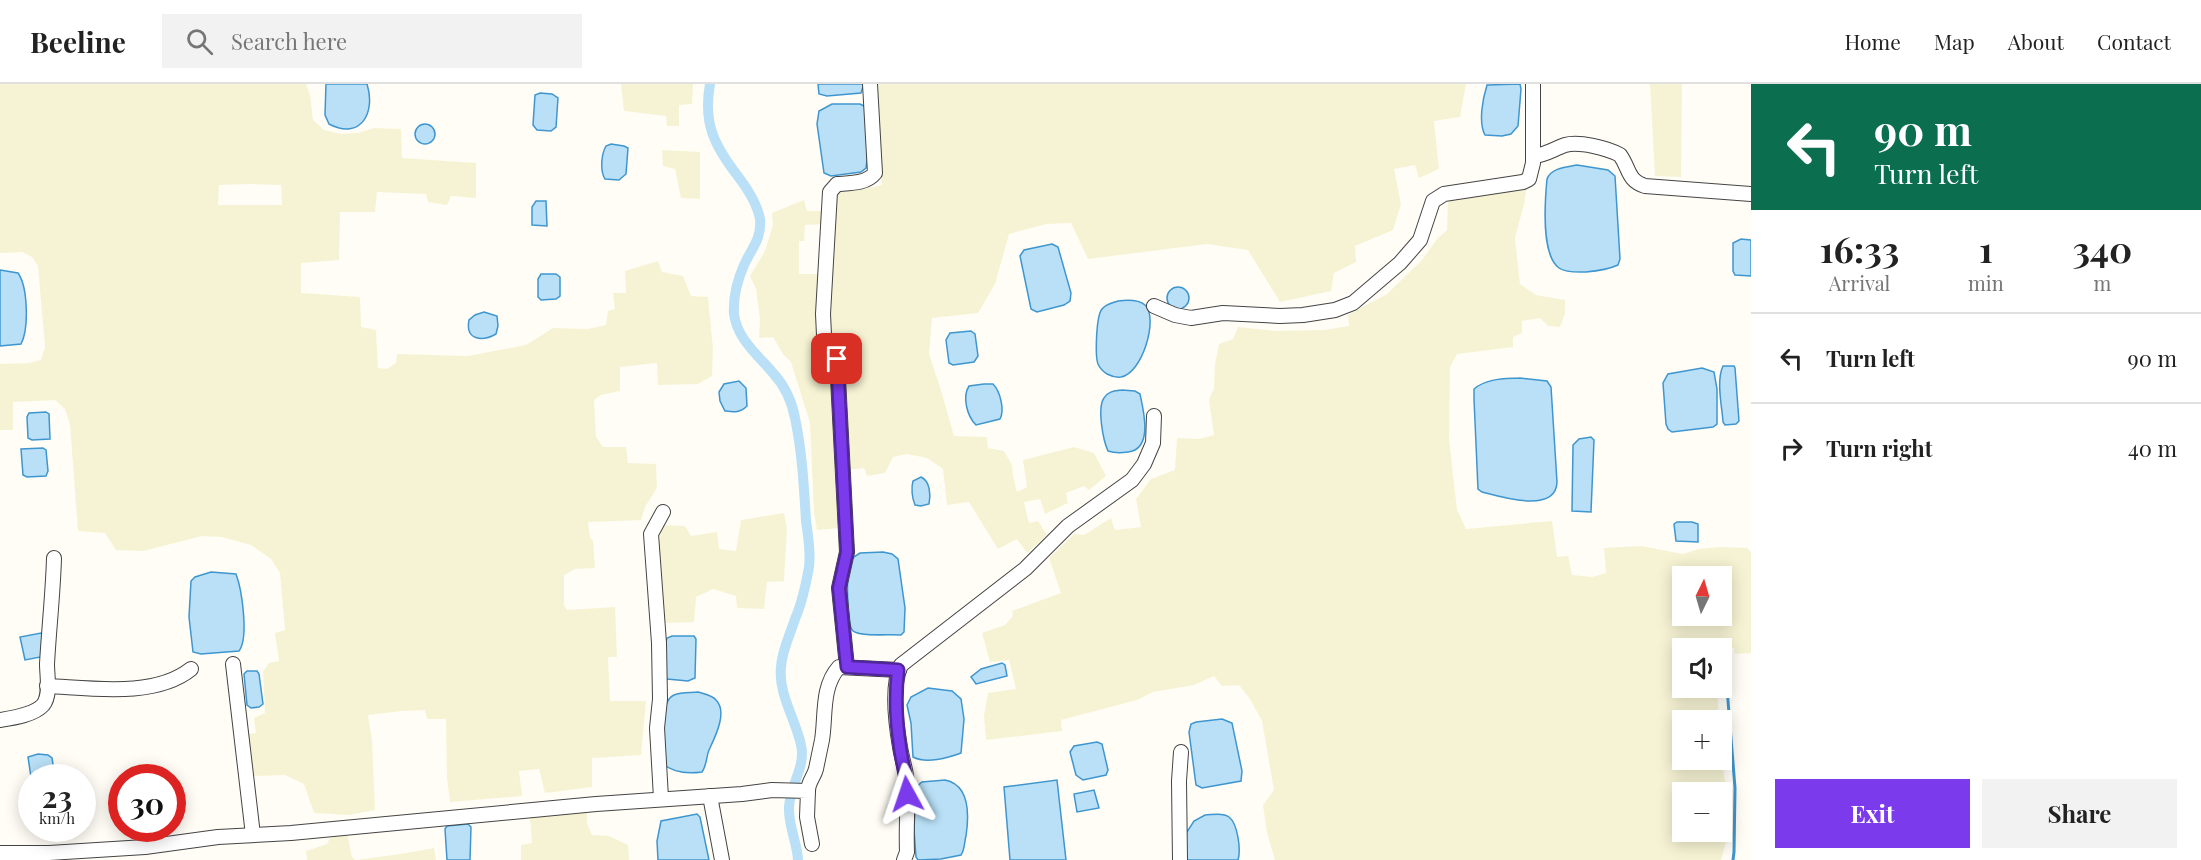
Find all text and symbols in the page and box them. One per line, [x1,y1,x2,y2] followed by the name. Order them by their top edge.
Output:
[162,14,582,68] search box
[30,23,126,60] text: Beeline
[183,25,216,58] icon: search
[231,26,347,56] text: Search here
[1845,27,1901,55] text: Home
[1934,27,1975,55] text: Map
[2008,27,2064,55] text: About
[2097,27,2171,55] text: Contact
[1874,101,1972,157] text: 90 m
[1775,108,1853,186] icon: left
[1874,155,1978,191] text: Turn left
[1820,224,1899,272] text: 16:33
[1979,224,1993,272] text: 1
[2072,224,2132,272] text: 340
[1829,269,1890,296] text: Arrival
[1968,269,2004,296] text: min
[2093,269,2111,296] text: m
[811,333,862,384] pin
[820,342,853,375] icon: arrive
[1775,342,1808,375] icon: left
[1826,343,1915,373] text: Turn left
[2128,343,2177,373] text: 90 m
[1775,432,1808,465] icon: right
[1826,433,1932,463] text: Turn right
[2128,433,2177,463] text: 40 m
[1672,566,1732,626] north arrow
[1672,566,1732,842] map controls
[1672,638,1732,698] button: sound
[1672,710,1732,770] button: +
[875,762,939,826] position arrow
[108,764,186,842] speed limit sign: 30
[42,776,72,816] text: 23
[1775,779,1970,848] button: Exit
[1982,779,2177,848] button: Share
[1672,782,1732,842] button: −
[39,808,75,828] text: km/h

